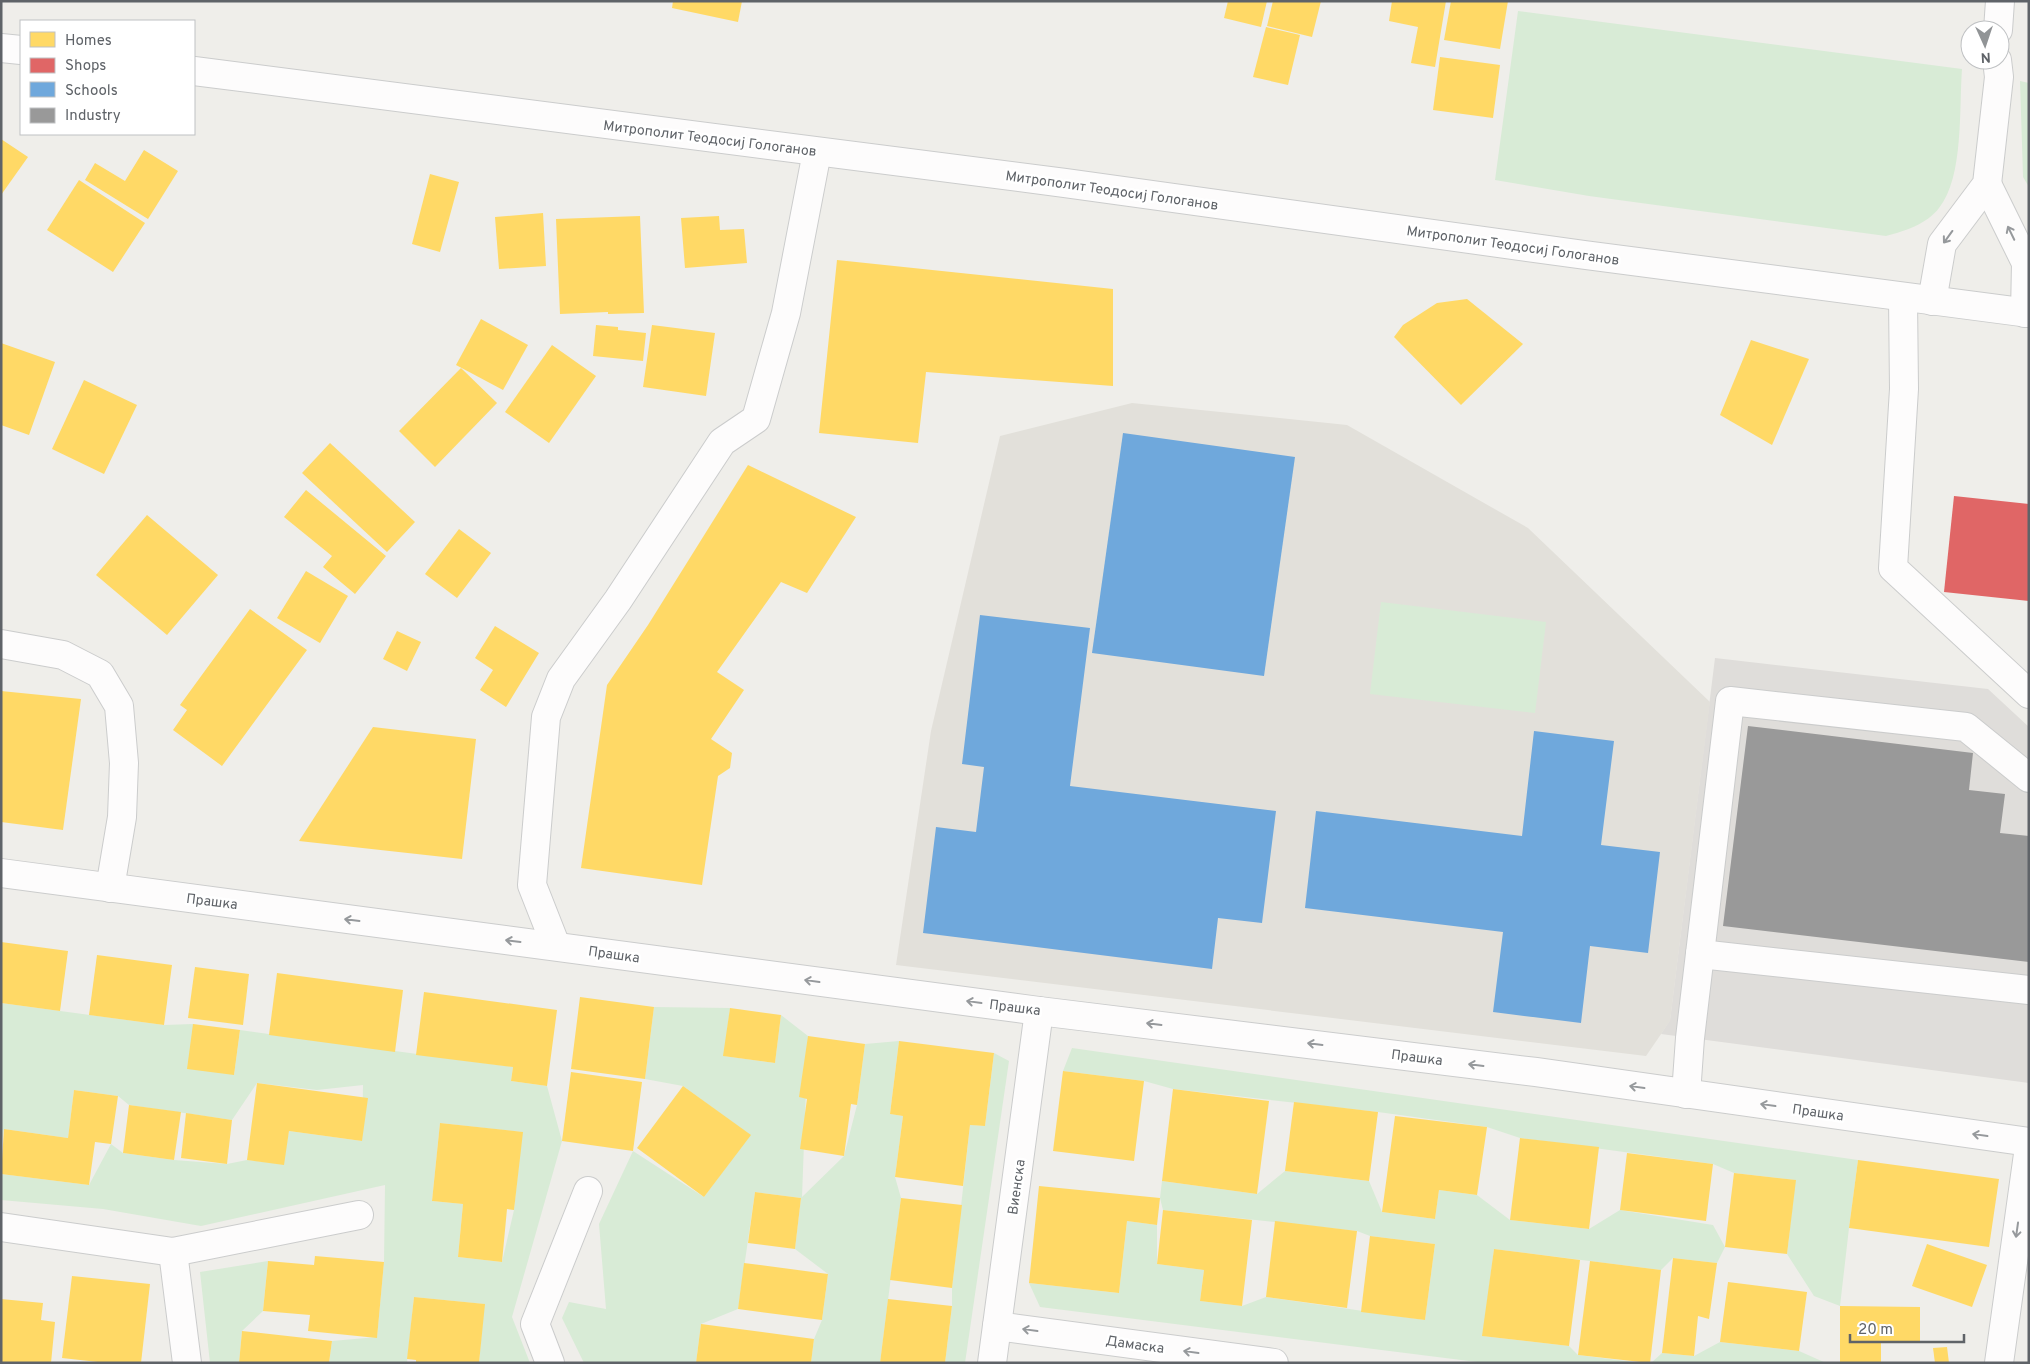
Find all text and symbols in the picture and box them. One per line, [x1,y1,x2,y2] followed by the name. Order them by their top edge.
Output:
[20,20,195,135] legend
[1960,20,2010,70] north arrow
[65,32,112,51] text: Homes
[1980,48,1991,65] text: N
[65,57,106,76] text: Shops
[65,82,118,101] text: Schools
[65,107,121,126] text: Industry
[602,118,817,161] street label: Митрополит Теодосиј Гологанов
[1004,168,1219,215] street label: Митрополит Теодосиј Гологанов
[1405,223,1620,270] street label: Митрополит Теодосиј Гологанов
[2006,225,2016,240] one-way arrow
[1942,230,1953,243] one-way arrow
[185,891,239,914] street label: Прашка
[344,914,360,924] one-way arrow
[505,936,521,946] one-way arrow
[587,943,641,968] street label: Прашка
[805,975,821,985] one-way arrow
[966,997,982,1007] one-way arrow
[988,997,1042,1020] street label: Прашка
[1146,1019,1162,1029] one-way arrow
[1307,1039,1323,1049] one-way arrow
[1390,1047,1444,1070] street label: Прашка
[1469,1060,1485,1070] one-way arrow
[1630,1082,1646,1092] one-way arrow
[1760,1100,1776,1110] one-way arrow
[1791,1101,1845,1126] street label: Прашка
[1973,1130,1989,1140] one-way arrow
[1005,1158,1030,1216] street label: Виенска
[2012,1222,2022,1238] one-way arrow
[1850,1312,1964,1344] scale bar
[1858,1321,1893,1340] text: 20 m
[1022,1325,1038,1335] one-way arrow
[1104,1333,1165,1358] street label: Дамаска
[1183,1347,1199,1357] one-way arrow

